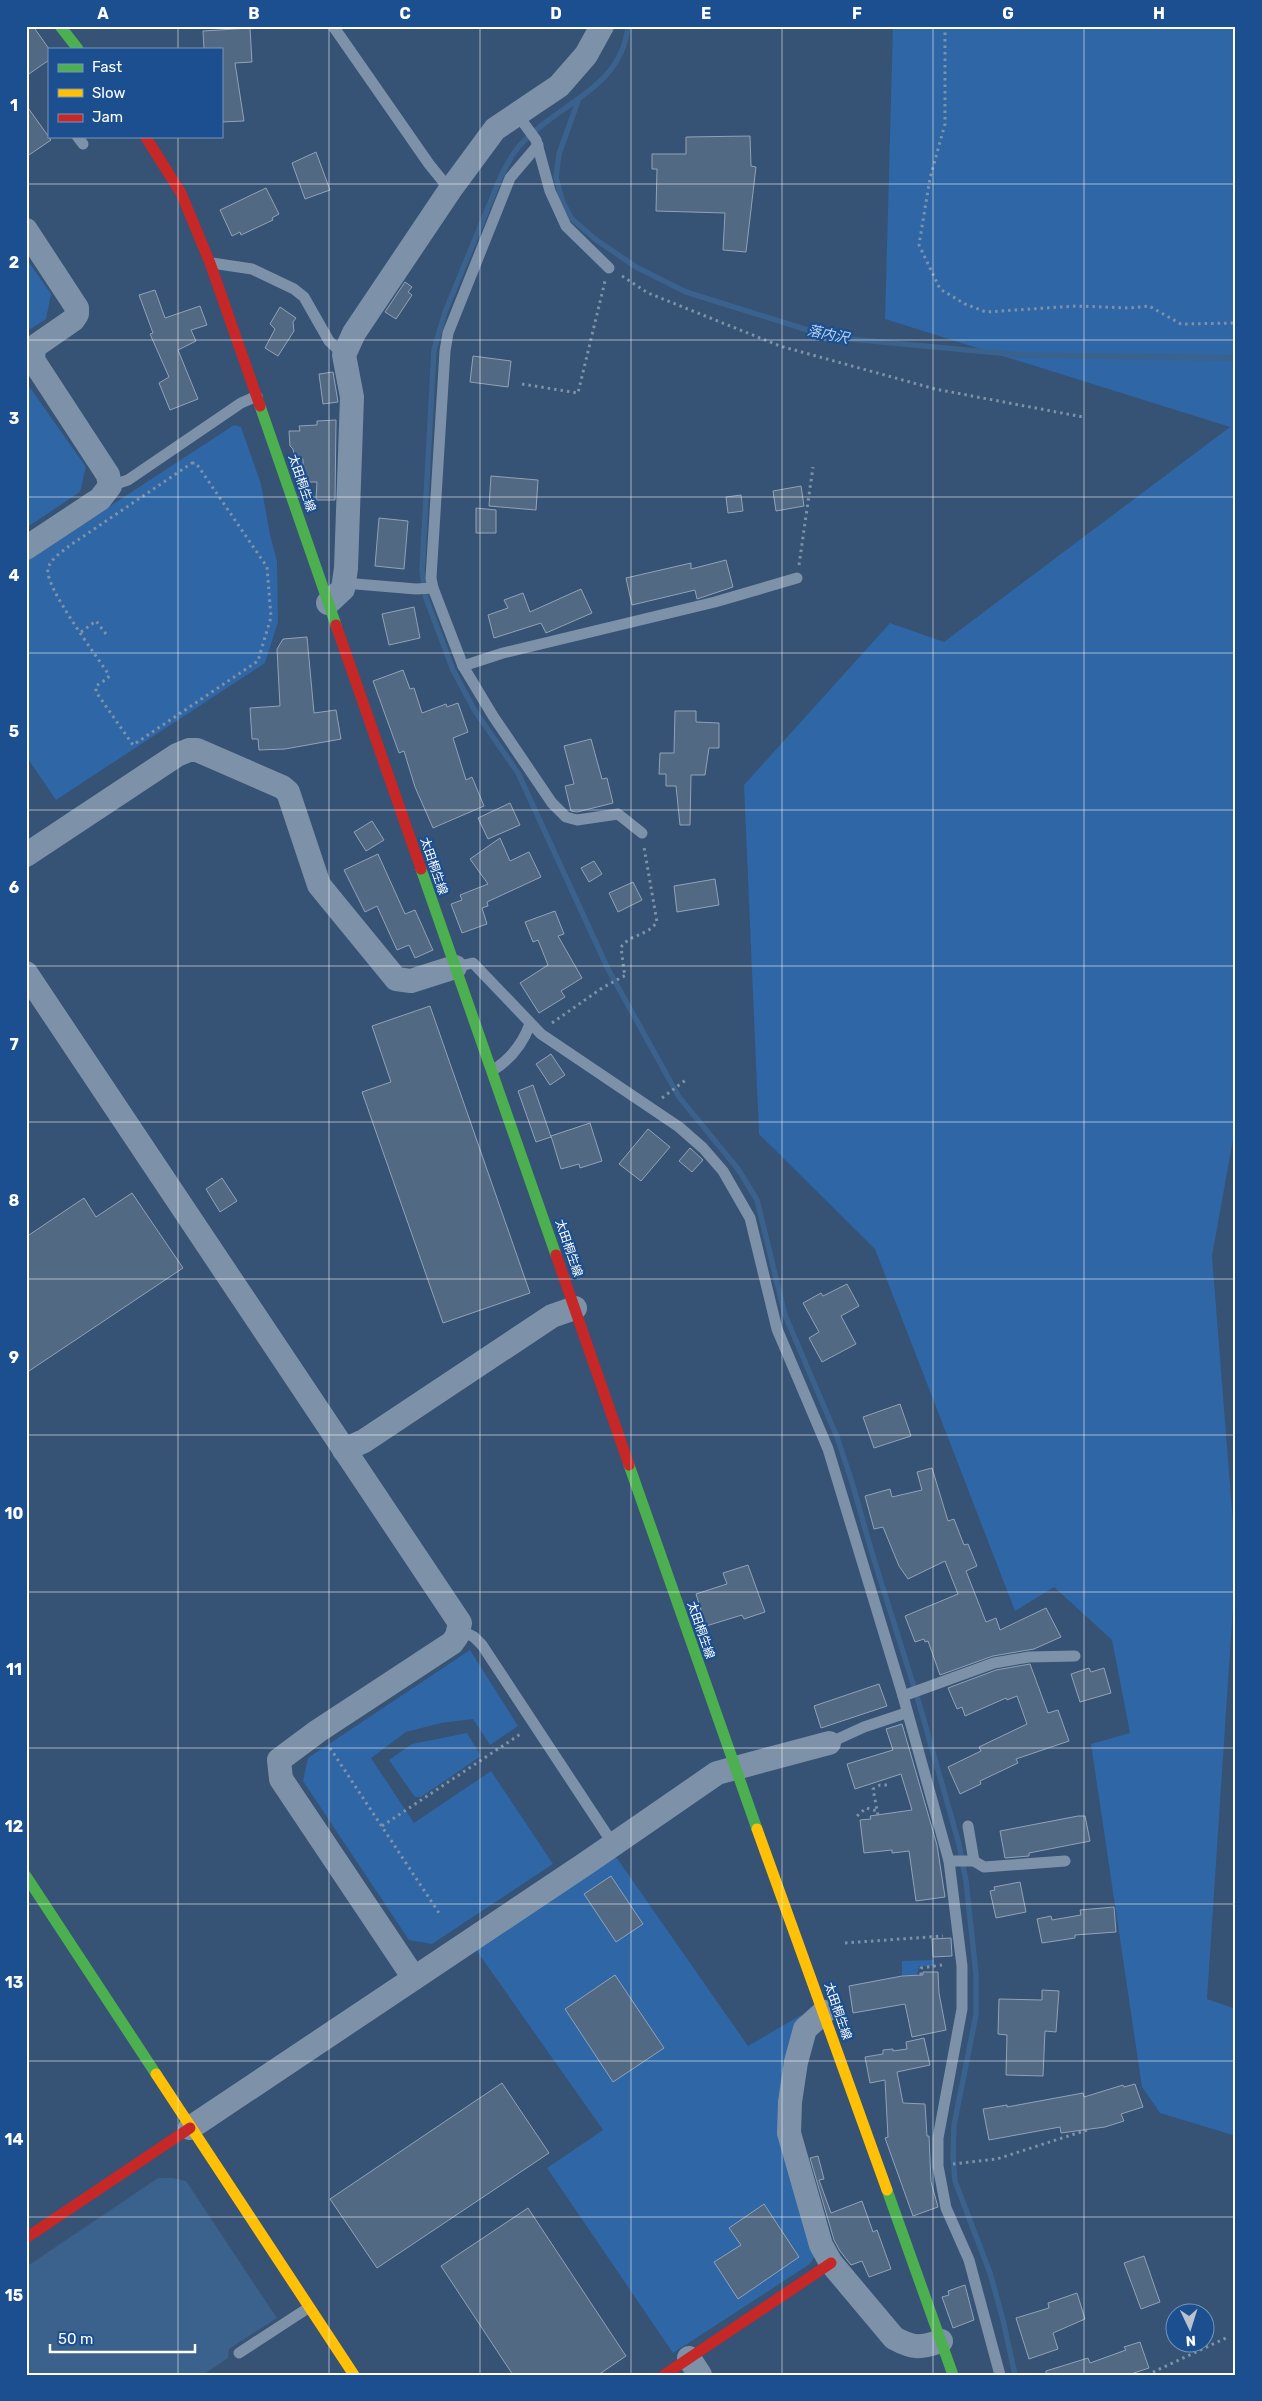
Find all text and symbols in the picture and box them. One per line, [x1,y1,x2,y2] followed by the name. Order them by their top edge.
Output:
[97,4,109,23] text: A
[248,4,260,23] text: B
[399,4,411,23] text: C
[550,4,562,23] text: D
[701,4,711,23] text: E
[852,4,862,23] text: F
[1002,4,1014,23] text: G
[1153,4,1165,23] text: H
[48,48,222,138] legend
[92,58,122,76] text: Fast
[92,84,125,102] text: Slow
[10,96,18,115] text: 1
[92,108,123,126] text: Jam
[9,253,19,272] text: 2
[806,322,852,348] water label: 落内沢
[9,409,19,428] text: 3
[286,452,318,514] street label: 太田桐生線
[9,566,20,585] text: 4
[9,722,19,741] text: 5
[418,835,450,897] street label: 太田桐生線
[9,878,19,897] text: 6
[9,1035,19,1054] text: 7
[9,1191,20,1210] text: 8
[553,1217,585,1279] street label: 太田桐生線
[9,1348,19,1367] text: 9
[5,1504,24,1523] text: 10
[685,1599,717,1661] street label: 太田桐生線
[6,1660,22,1679] text: 11
[5,1817,23,1836] text: 12
[5,1973,23,1992] text: 13
[822,1980,854,2042] street label: 太田桐生線
[5,2130,24,2149] text: 14
[5,2286,23,2305] text: 15
[1164,2304,1214,2354] north arrow
[50,2321,195,2353] scale bar
[58,2330,93,2348] text: 50 m
[1185,2332,1196,2349] text: N

